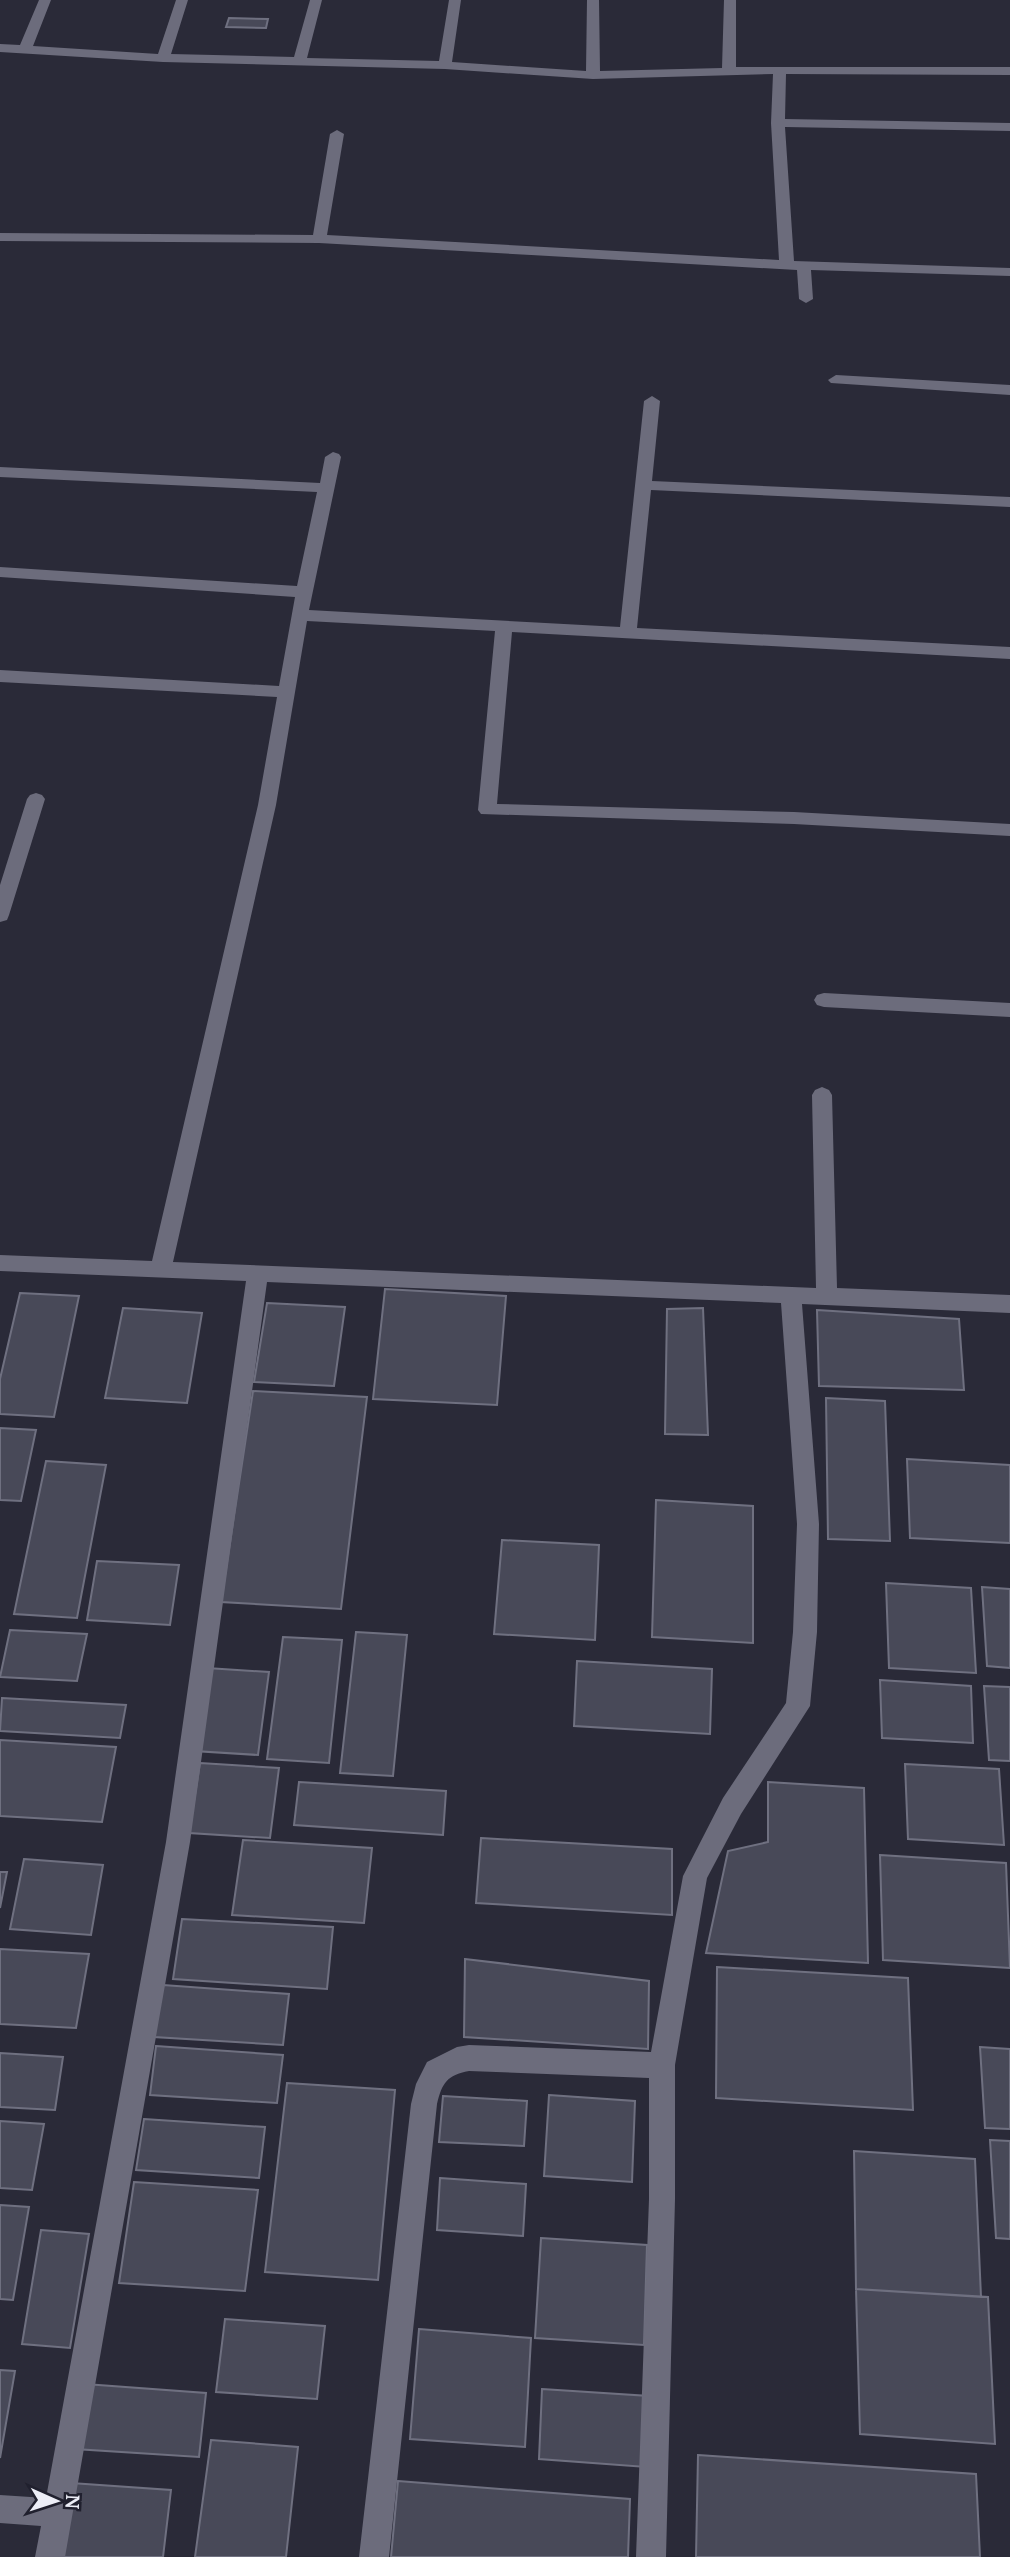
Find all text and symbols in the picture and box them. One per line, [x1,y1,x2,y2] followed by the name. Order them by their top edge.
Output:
[21,2466,91,2536] north arrow
[61,2494,86,2510] text: N

